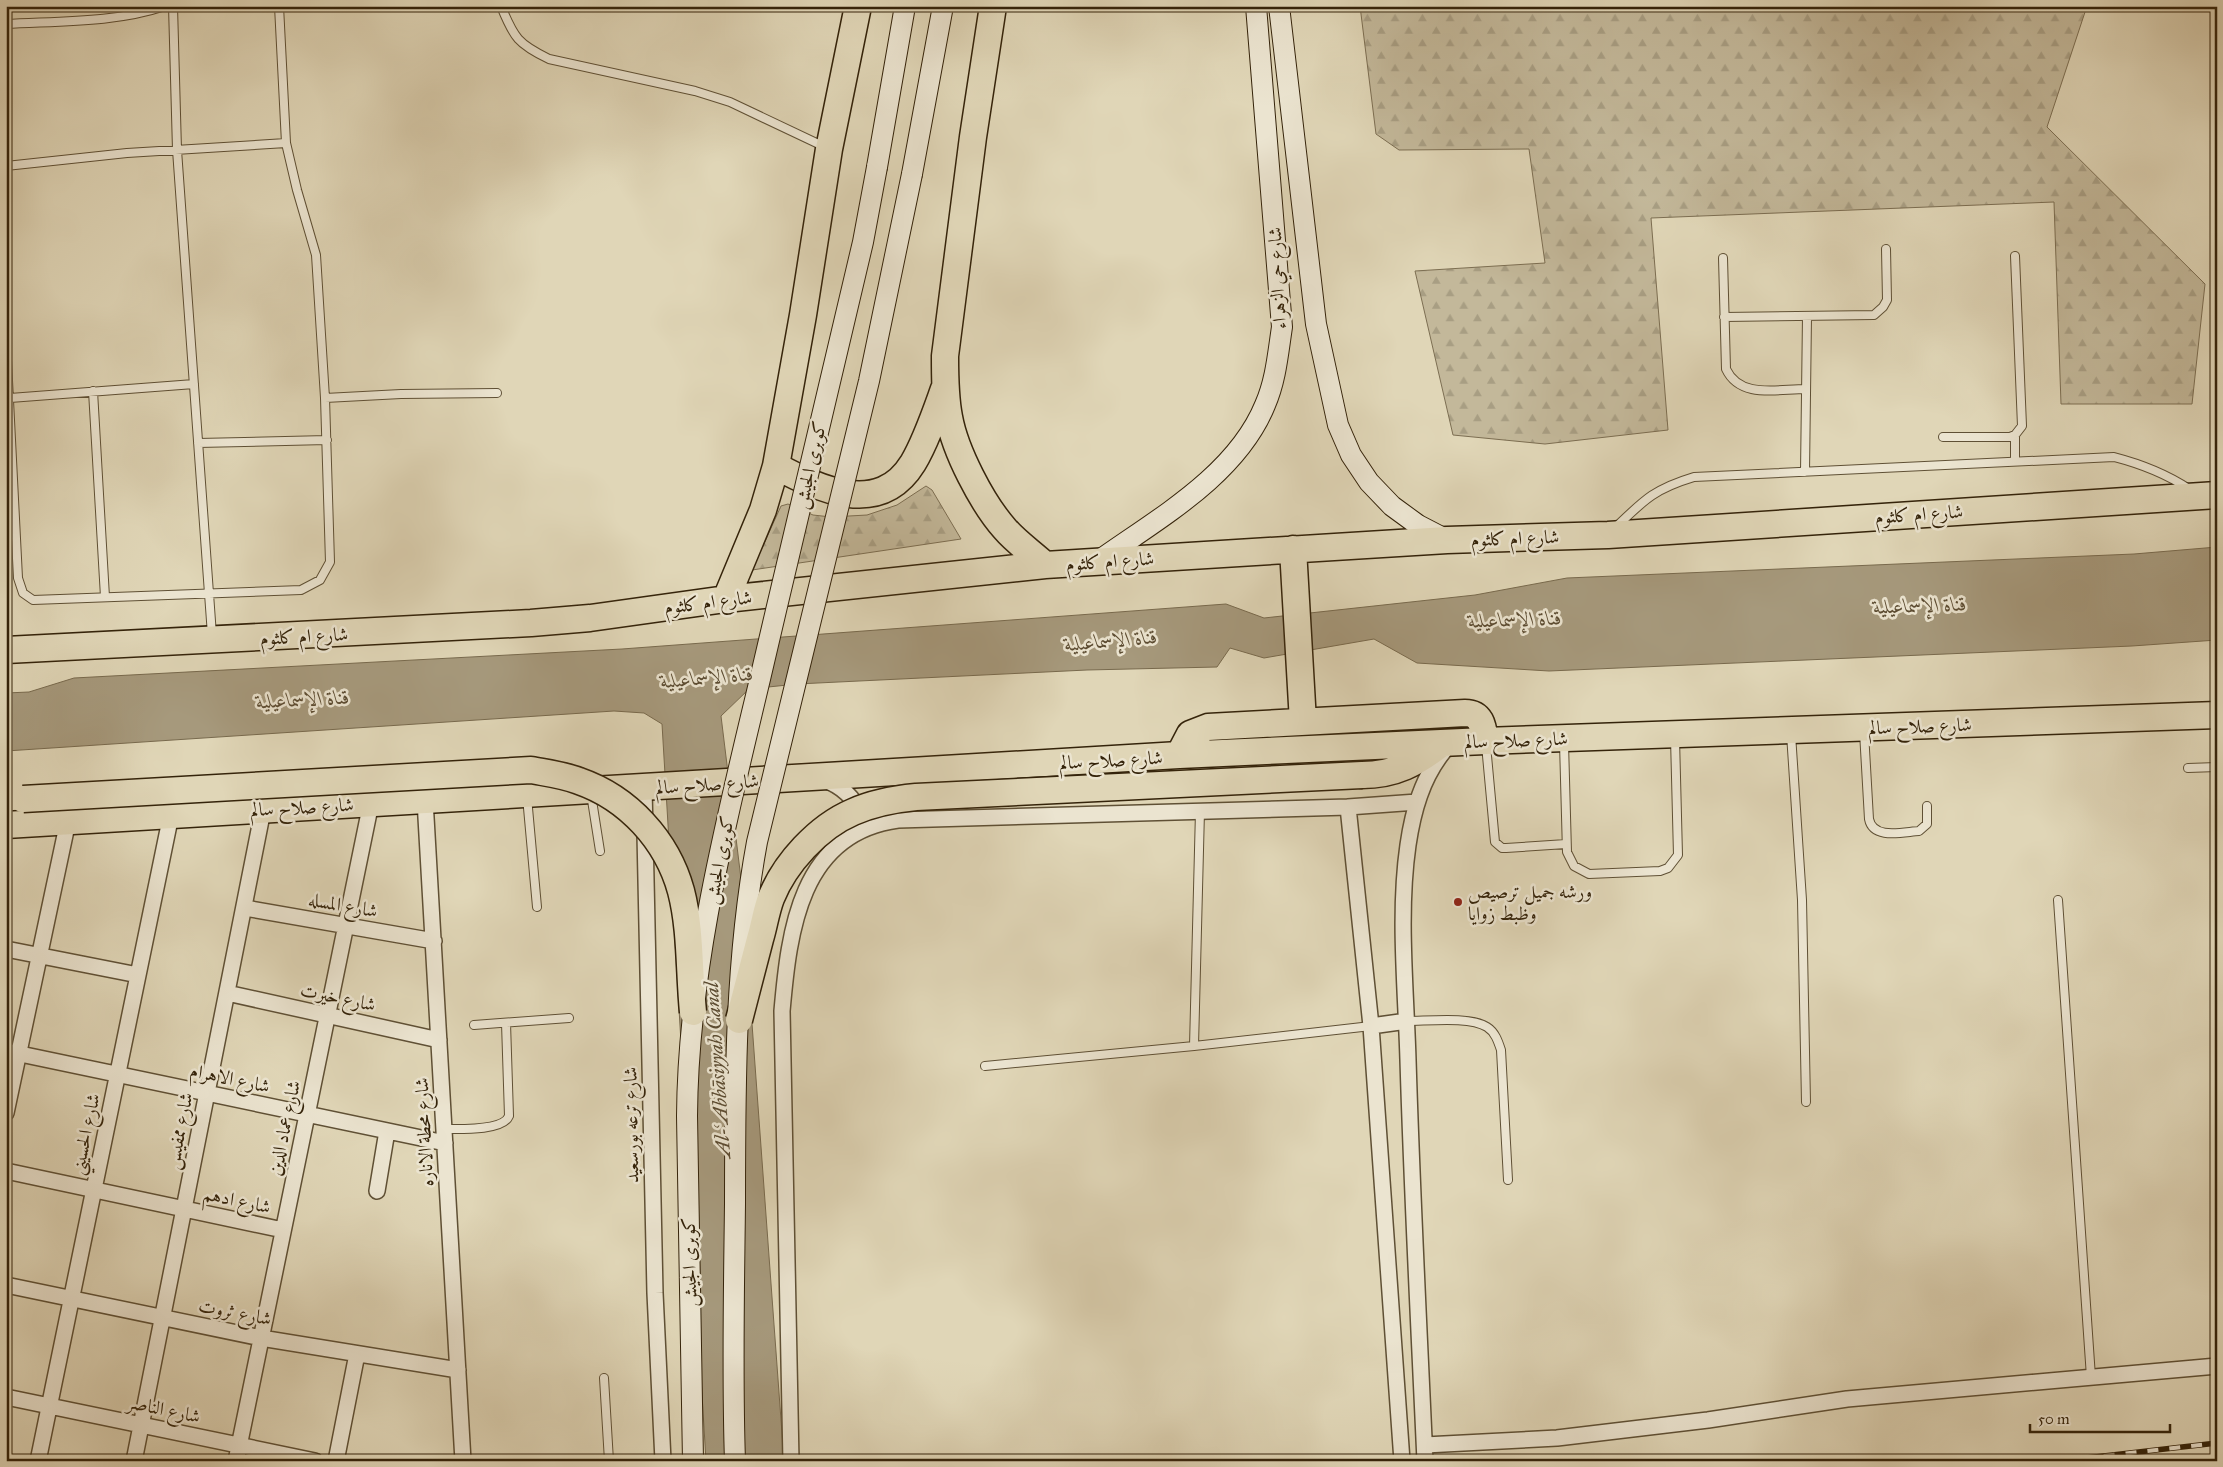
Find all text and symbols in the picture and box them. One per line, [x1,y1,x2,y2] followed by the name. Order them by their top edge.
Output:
[1263,226,1295,330] street label: شارع حي الزهراء
[789,419,832,511] street label: كوبرى الجيش
[1874,499,1964,534] street label: شارع ام كلثوم
[1470,525,1560,556] street label: شارع ام كلثوم
[1065,546,1155,581] street label: شارع ام كلثوم
[663,585,754,624] street label: شارع ام كلثوم
[1871,591,1967,622] water label: قناة الإسماعيلية
[1466,605,1562,636] water label: قناة الإسماعيلية
[259,622,349,655] street label: شارع ام كلثوم
[1061,624,1159,659] water label: قناة الإسماعيلية
[657,661,755,696] water label: قناة الإسماعيلية
[254,685,351,717] water label: قناة الإسماعيلية
[1868,713,1972,745] street label: شارع صلاح سالم
[1464,727,1568,759] street label: شارع صلاح سالم
[1059,746,1164,780] street label: شارع صلاح سالم
[655,769,760,805] street label: شارع صلاح سالم
[250,793,355,827] street label: شارع صلاح سالم
[699,814,740,906] street label: كوبرى الجيش
[1468,880,1592,926] place label: ورشه جميل ترصيص وظبط زوايا
[306,888,379,926] street label: شارع المسله
[1452,896,1464,908] marker: ورشه جميل ترصيص وظبط زوايا
[297,978,378,1020] street label: شارع خيرت
[699,980,735,1161] water label: Al-ʿAbbāsiyyah Canal
[187,1058,272,1103] street label: شارع الاهرام
[618,1067,648,1183] street label: شارع ترعه بورسعيد
[410,1077,442,1187] street label: شارع محطة الاناره
[263,1078,309,1179] street label: شارع عماد الدين
[65,1091,112,1178] street label: شارع الحسيني
[160,1091,202,1172] street label: شارع ممفيس
[200,1182,273,1225] street label: شارع ادهم
[677,1217,702,1307] street label: كوبرى الجيش
[196,1294,273,1334] street label: شارع ثروت
[123,1390,203,1432] street label: شارع الناصر
[2030,1402,2170,1434] scale bar
[2038,1410,2070,1428] text: 50 m

